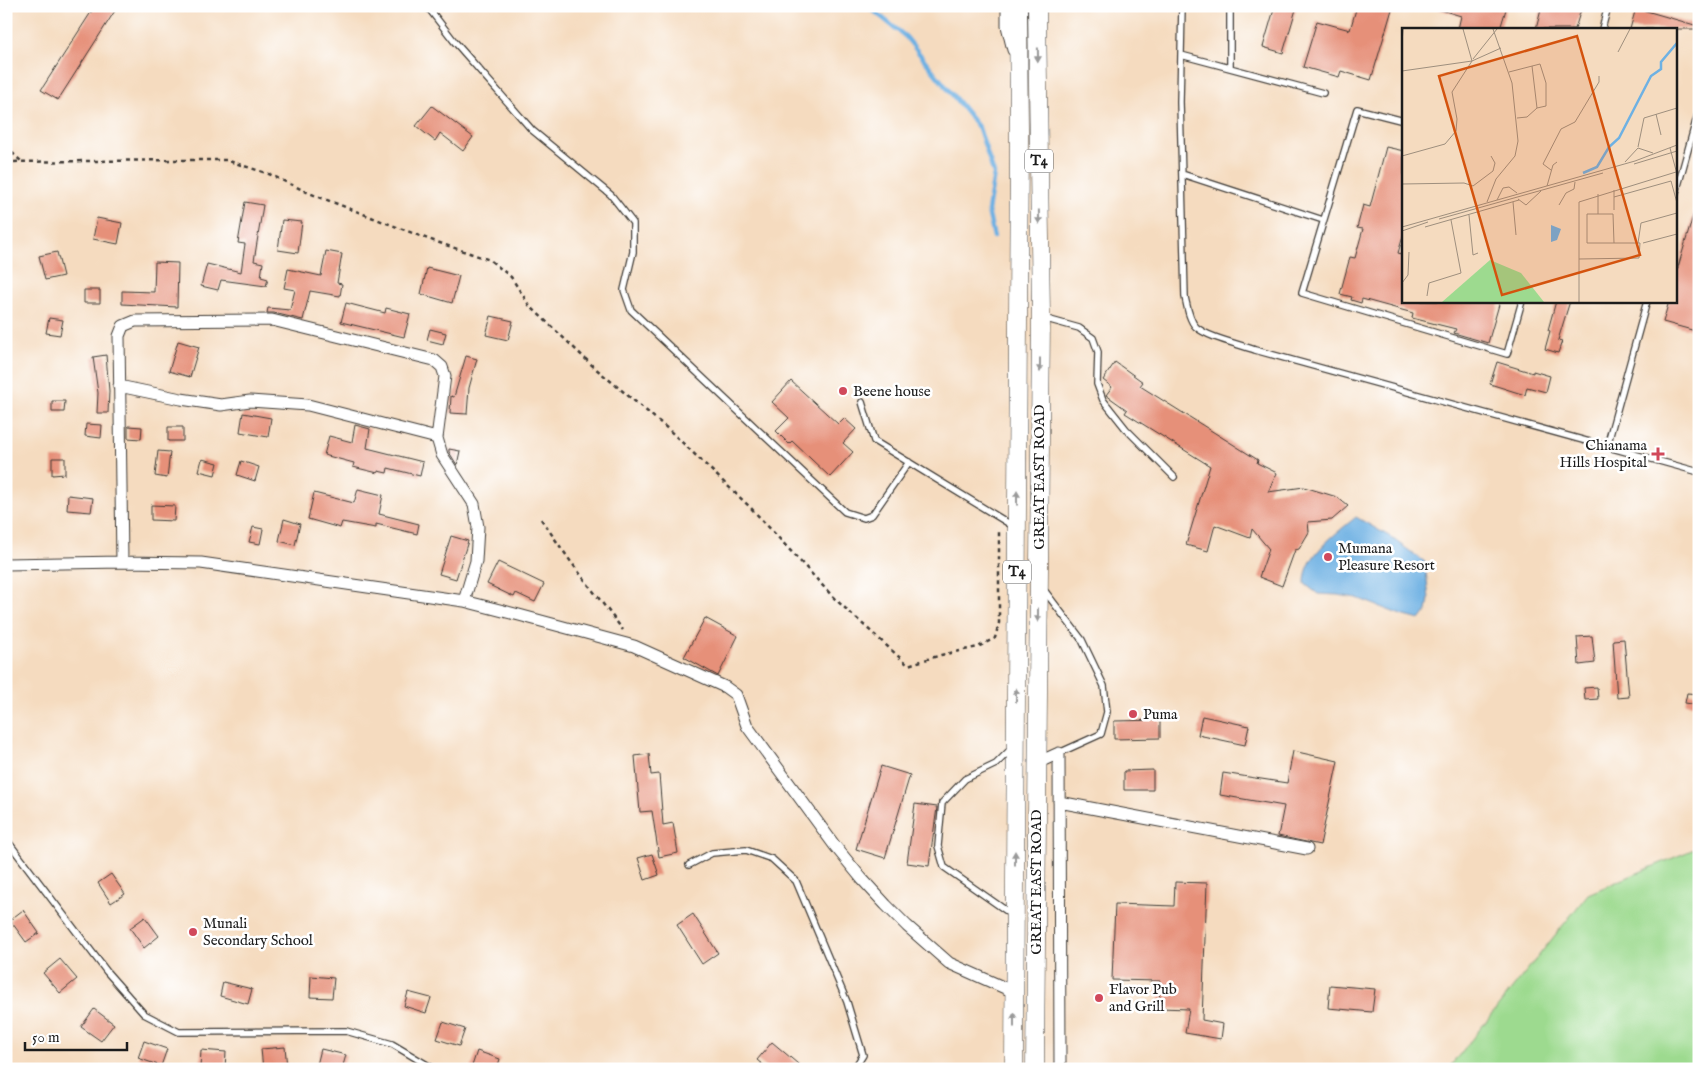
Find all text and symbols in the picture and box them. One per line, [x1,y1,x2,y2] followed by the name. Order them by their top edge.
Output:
[1402,28,1678,302] inset map
[1034,47,1042,63] one-way arrow
[1025,150,1053,172] road number: T4
[1036,210,1044,226] one-way arrow
[1036,358,1044,374] one-way arrow
[853,382,931,401] place label: Beene house
[837,385,849,397] marker: Beene house
[1030,404,1049,550] street label: GREAT EAST ROAD
[1560,436,1648,472] place label: Chianama Hills Hospital
[1651,447,1665,461] marker: Chianama Hills Hospital
[1013,489,1021,505] one-way arrow
[1338,539,1435,575] place label: Mumana Pleasure Resort
[1322,551,1334,563] marker: Mumana Pleasure Resort
[1003,560,1031,584] road number: T4
[1034,608,1042,624] one-way arrow
[1012,687,1020,703] one-way arrow
[1143,705,1178,724] place label: Puma
[1127,708,1139,720] marker: Puma
[1027,809,1046,955] street label: GREAT EAST ROAD
[1011,849,1019,865] one-way arrow
[203,914,314,950] place label: Munali Secondary School
[187,926,199,938] marker: Munali Secondary School
[1109,980,1177,1016] place label: Flavor Pub and Grill
[1093,992,1105,1004] marker: Flavor Pub and Grill
[1010,1012,1018,1028] one-way arrow
[25,1020,128,1052] scale bar
[32,1028,60,1047] text: 50 m

